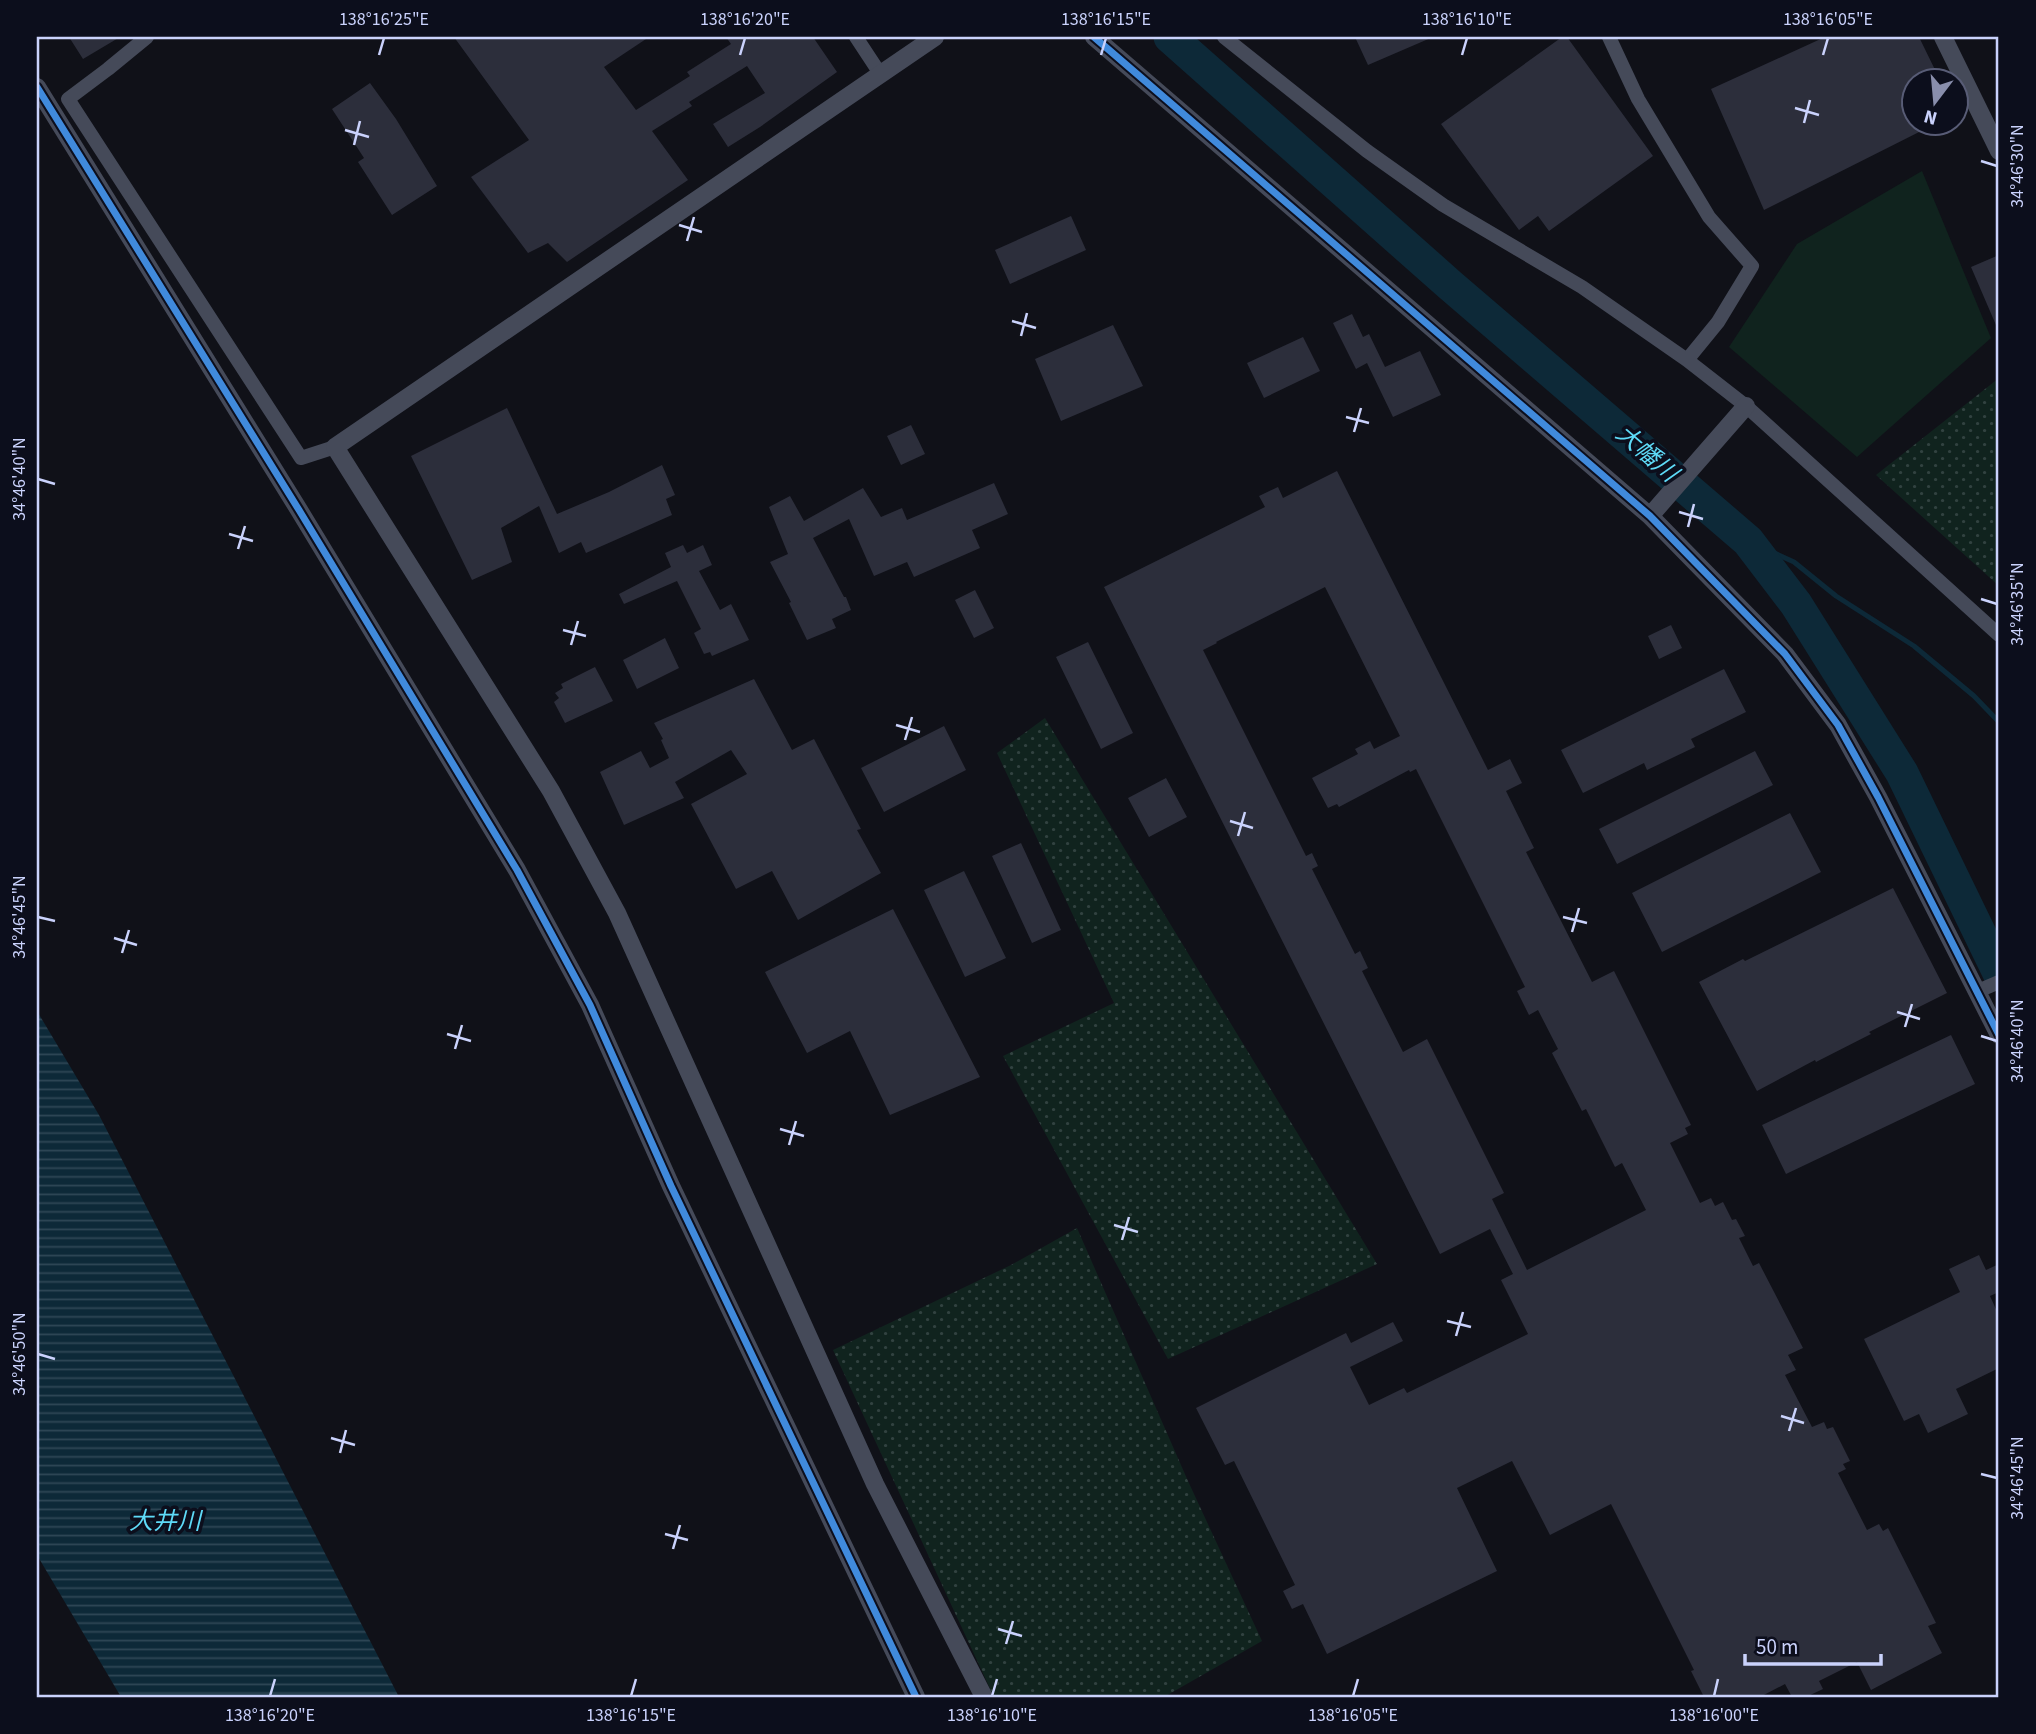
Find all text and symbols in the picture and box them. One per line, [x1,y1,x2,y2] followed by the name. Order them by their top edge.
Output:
[339,7,429,32] text: 138°16'25"E
[700,7,790,32] text: 138°16'20"E
[1061,7,1151,32] text: 138°16'15"E
[1422,7,1512,32] text: 138°16'10"E
[1783,7,1873,32] text: 138°16'05"E
[1899,66,1969,136] north arrow
[1921,102,1941,132] text: N
[2005,124,2030,208] text: 34°46'30"N
[1608,417,1688,492] water label: 大幡川
[7,437,32,521] text: 34°46'40"N
[2005,562,2030,646] text: 34°46'35"N
[7,875,32,959] text: 34°46'45"N
[2005,999,2030,1083] text: 34°46'40"N
[7,1312,32,1396] text: 34°46'50"N
[2005,1436,2030,1520] text: 34°46'45"N
[129,1504,204,1539] water label: 大井川
[1745,1622,1882,1666] scale bar
[1756,1632,1798,1662] text: 50 m
[225,1703,315,1728] text: 138°16'20"E
[586,1703,676,1728] text: 138°16'15"E
[947,1703,1037,1728] text: 138°16'10"E
[1308,1703,1398,1728] text: 138°16'05"E
[1669,1703,1759,1728] text: 138°16'00"E

